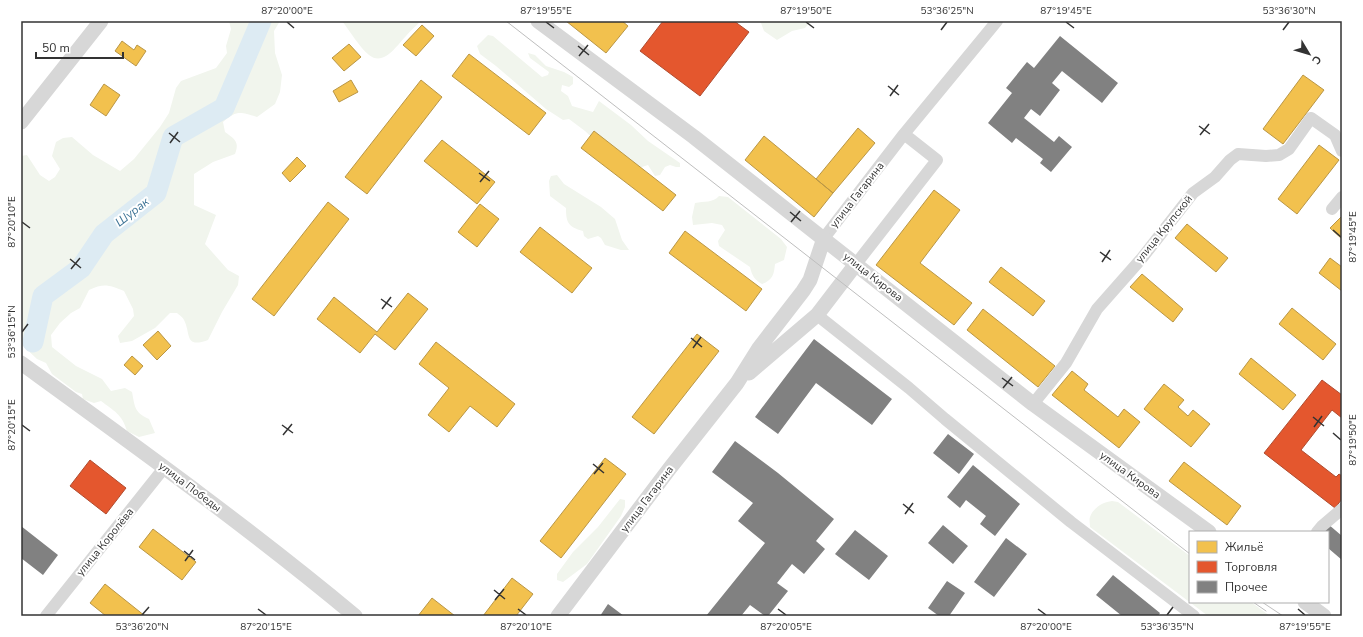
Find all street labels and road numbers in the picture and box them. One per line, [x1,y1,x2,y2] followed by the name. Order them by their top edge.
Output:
[826,159,888,231] street label: улица Гагарина
[1132,192,1196,266] street label: улица Крупской
[840,249,906,305] street label: улица Кирова
[1097,448,1163,502] street label: улица Кирова
[156,459,224,515] street label: улица Победы
[617,463,677,535] street label: улица Гагарина
[73,505,137,579] street label: улица Королёва

